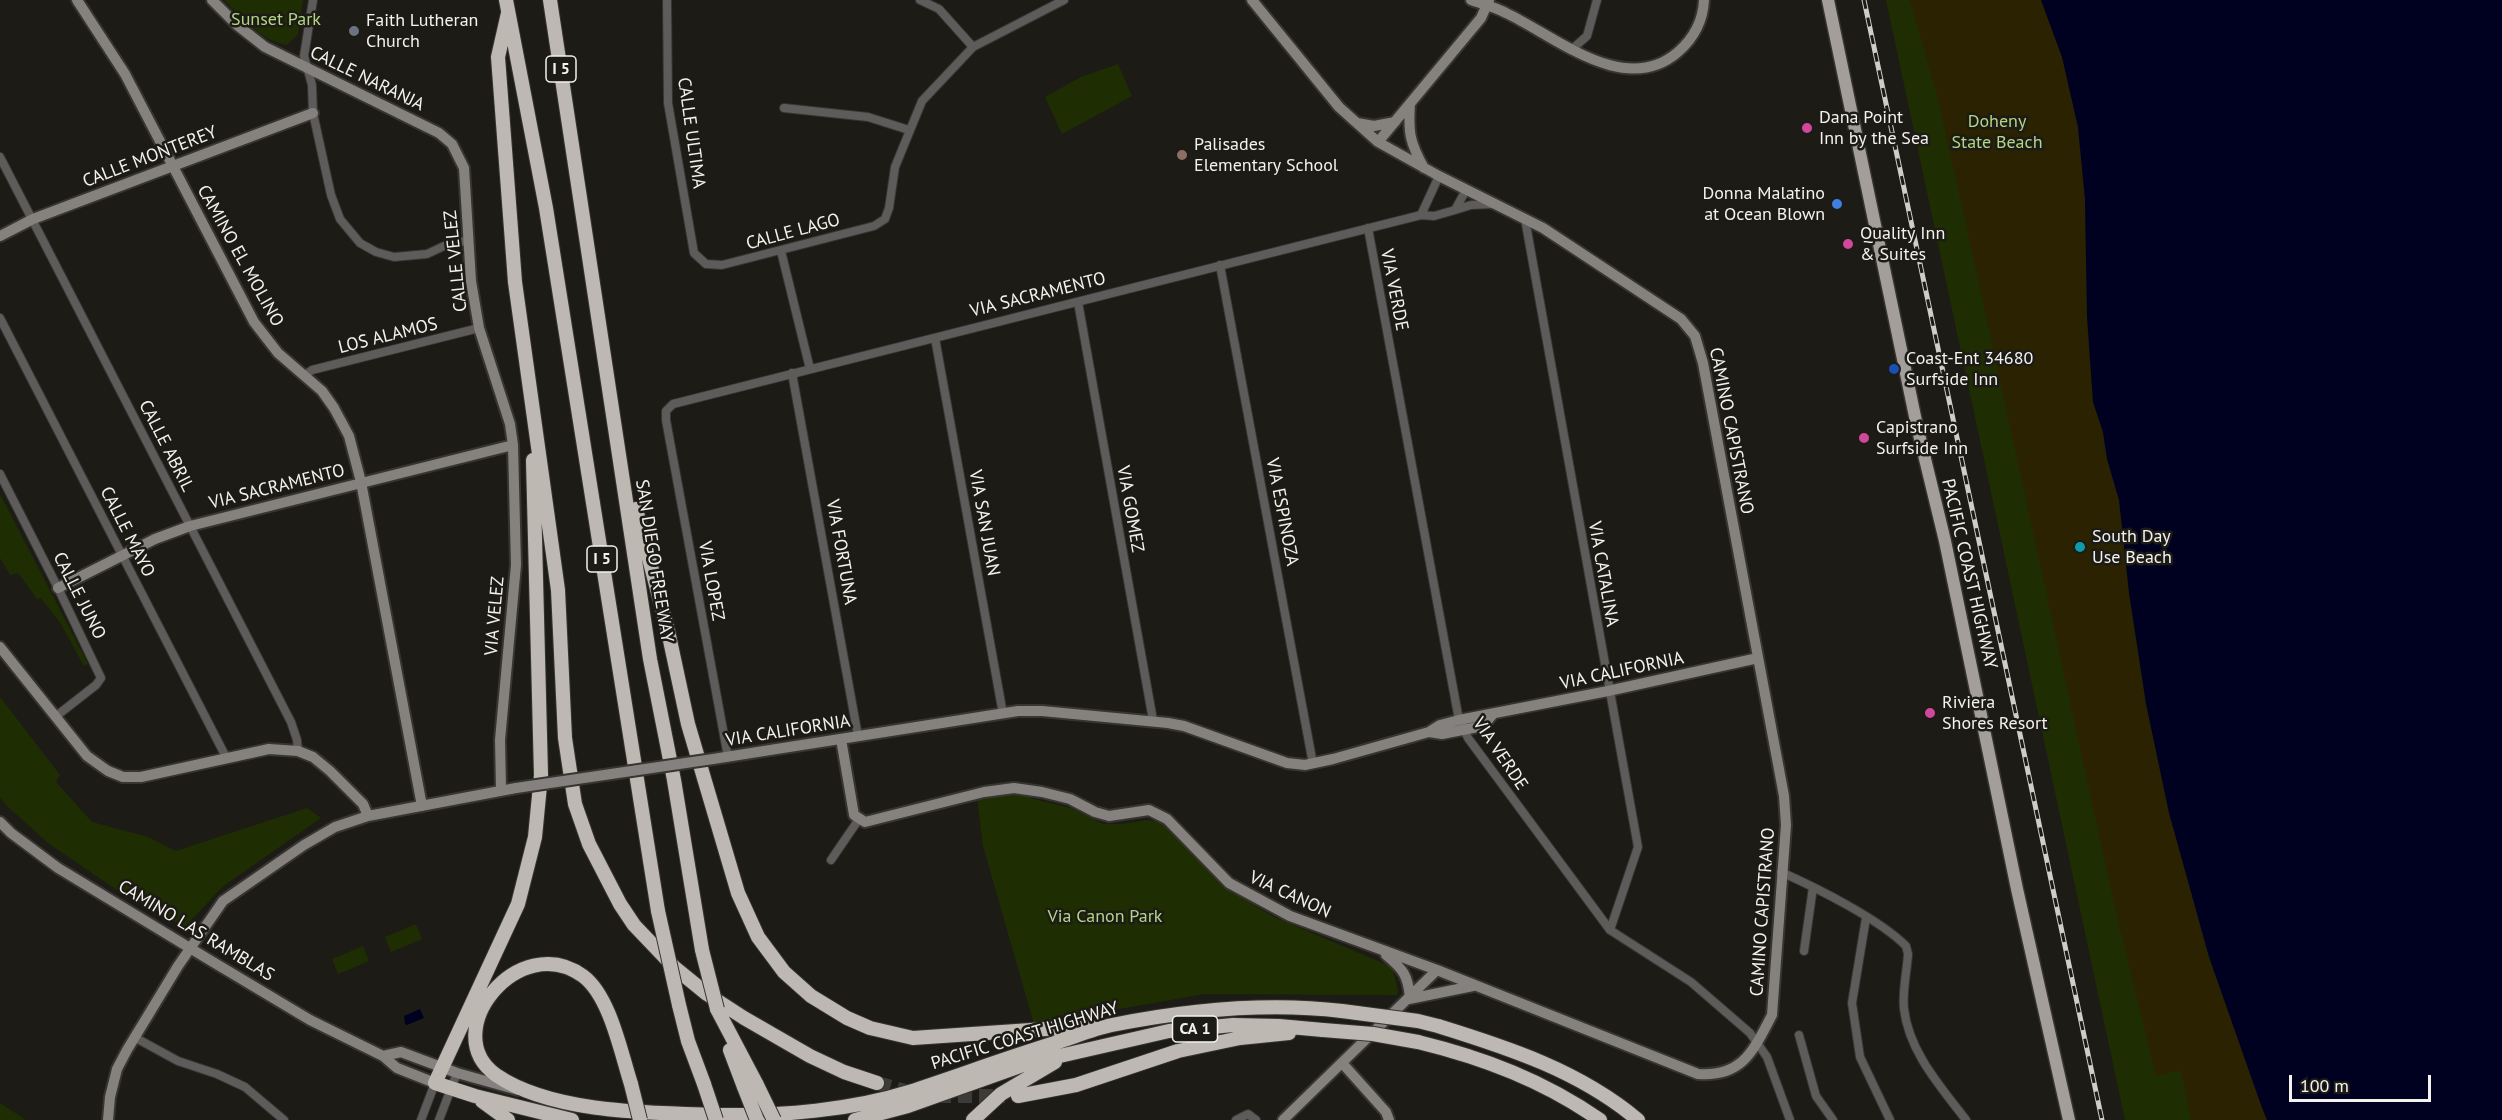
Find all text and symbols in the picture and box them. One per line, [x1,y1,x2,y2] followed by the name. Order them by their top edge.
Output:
[231,9,321,31] park label: Sunset Park
[366,10,478,52] place label: Faith Lutheran Church
[347,24,361,38] marker: Faith Lutheran Church
[306,42,428,116] street label: CALLE NARANJA
[546,56,576,82] road number: I 5
[672,76,710,190] street label: CALLE ULTIMA
[1819,107,1929,150] place label: Dana Point Inn by the Sea
[1952,111,2042,154] park label: Doheny State Beach
[80,121,220,193] street label: CALLE MONTEREY
[1800,121,1814,135] marker: Dana Point Inn by the Sea
[1194,134,1338,176] place label: Palisades Elementary School
[1175,148,1189,162] marker: Palisades Elementary School
[192,182,288,330] street label: CAMINO EL MOLINO
[1702,183,1825,226] place label: Donna Malatino at Ocean Blown
[1830,197,1844,211] marker: Donna Malatino at Ocean Blown
[440,209,472,313] street label: CALLE VELEZ
[744,209,842,255] street label: CALLE LAGO
[1860,223,1945,266] place label: Quality Inn & Suites
[1841,237,1855,251] marker: Quality Inn & Suites
[1375,247,1413,333] street label: VIA VERDE
[968,268,1108,322] street label: VIA SACRAMENTO
[336,313,440,359] street label: LOS ALAMOS
[1704,346,1758,516] street label: CAMINO CAPISTRANO
[1906,348,2033,391] place label: Coast-Ent 34680 Surfside Inn
[1887,362,1901,376] marker: Coast-Ent 34680 Surfside Inn
[134,397,198,495] street label: CALLE ABRIL
[1876,417,1968,460] place label: Capistrano Surfside Inn
[1857,431,1871,445] marker: Capistrano Surfside Inn
[1261,456,1303,568] street label: VIA ESPINOZA
[207,460,347,514] street label: VIA SACRAMENTO
[1112,464,1148,554] street label: VIA GOMEZ
[964,468,1004,578] street label: VIA SAN JUAN
[1937,477,2001,671] street label: PACIFIC COAST HIGHWAY
[630,478,678,644] street label: SAN DIEGO FREEWAY
[95,483,159,581] street label: CALLE MAYO
[821,498,861,606] street label: VIA FORTUNA
[1583,520,1623,628] street label: VIA CATALINA
[2092,526,2172,568] place label: South Day Use Beach
[693,539,729,623] street label: VIA LOPEZ
[2073,540,2087,554] marker: South Day Use Beach
[587,546,617,572] road number: I 5
[48,549,110,643] street label: CALLE JUNO
[481,575,509,657] street label: VIA VELEZ
[1558,647,1686,695] street label: VIA CALIFORNIA
[1942,692,2048,734] place label: Riviera Shores Resort
[1923,706,1937,720] marker: Riviera Shores Resort
[724,710,852,752] street label: VIA CALIFORNIA
[1468,714,1532,794] street label: VIA VERDE
[1746,827,1780,997] street label: CAMINO CAPISTRANO
[1246,867,1334,923] street label: VIA CANON
[114,876,278,986] street label: CAMINO LAS RAMBLAS
[1048,906,1162,928] park label: Via Canon Park
[929,997,1121,1075] street label: PACIFIC COAST HIGHWAY
[1172,1016,1218,1042] road number: CA 1
[2292,1063,2434,1101] scale bar
[2300,1074,2349,1097] text: 100 m

